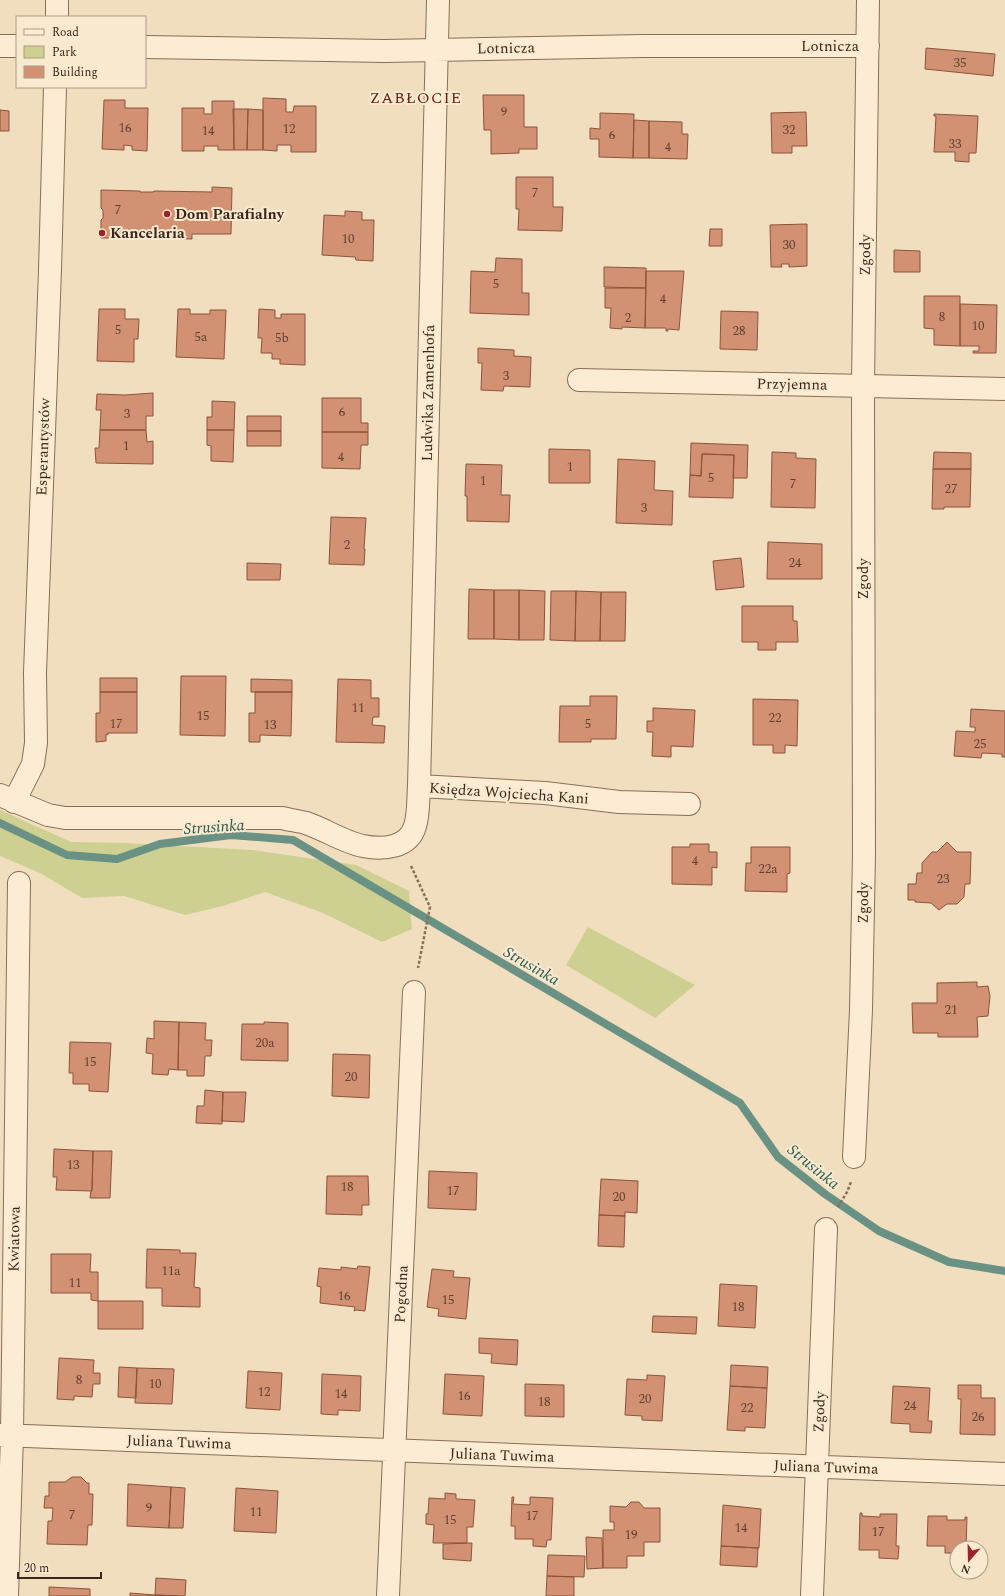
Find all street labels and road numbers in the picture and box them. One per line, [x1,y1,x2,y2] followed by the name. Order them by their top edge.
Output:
[801,35,860,58] street label: Lotnicza
[477,36,536,61] street label: Lotnicza
[854,233,877,276] street label: Zgody
[416,324,441,462] street label: Ludwika Zamenhofa
[756,372,828,397] street label: Przyjemna
[30,397,57,496] street label: Esperantystów
[852,558,875,600] street label: Zgody
[428,776,590,811] street label: Księdza Wojciecha Kani
[852,881,875,924] street label: Zgody
[2,1205,27,1272] street label: Kwiatowa
[388,1264,415,1324] street label: Pogodna
[807,1390,832,1433] street label: Zgody
[126,1429,232,1456] street label: Juliana Tuwima
[449,1442,555,1469] street label: Juliana Tuwima
[773,1454,879,1481] street label: Juliana Tuwima

